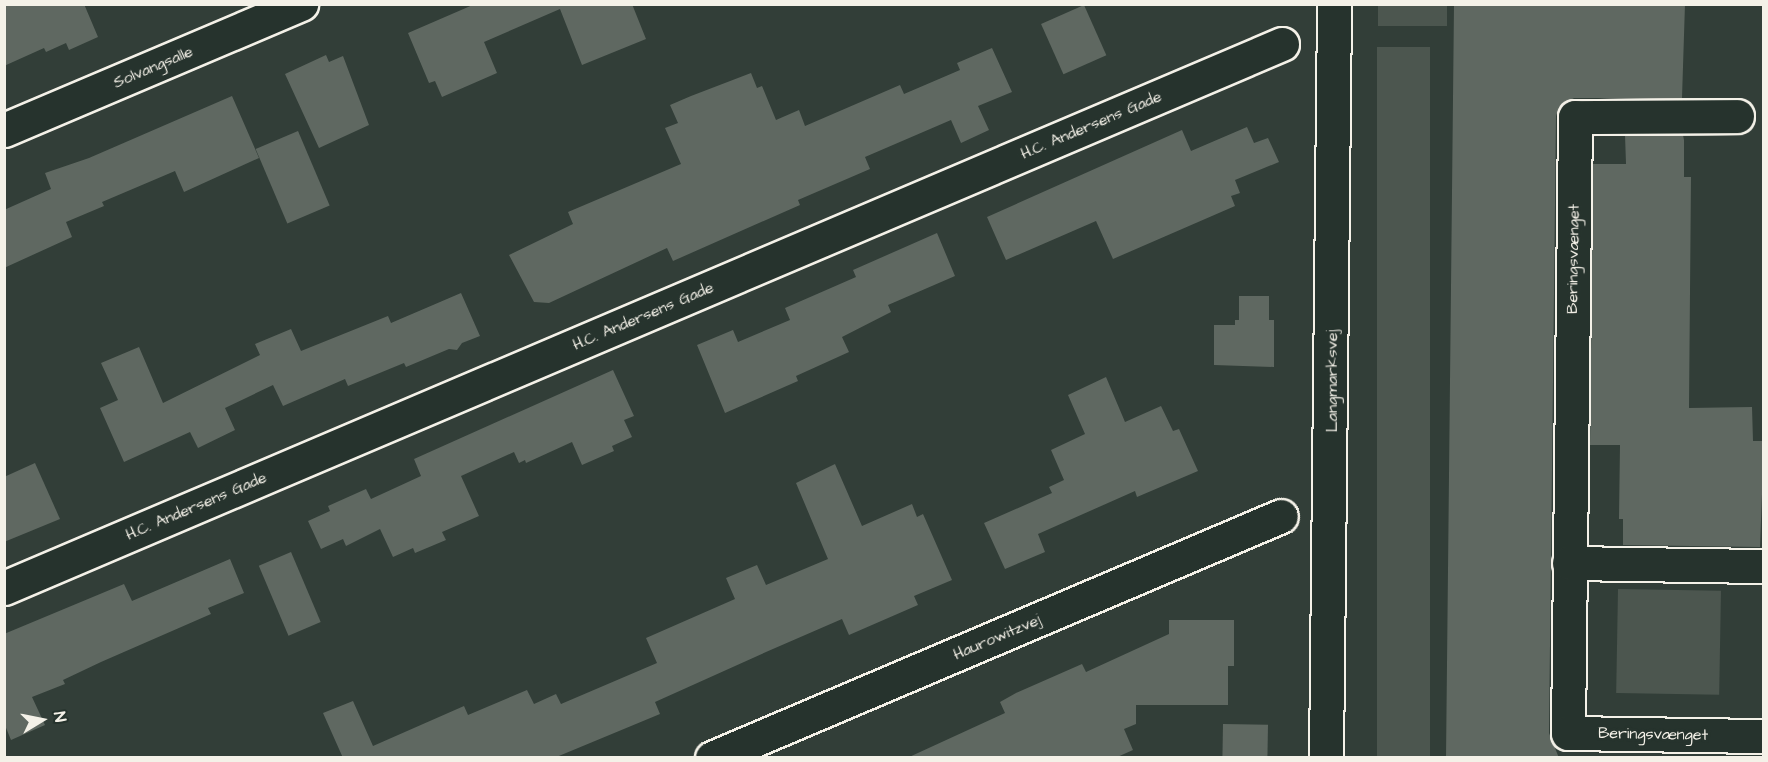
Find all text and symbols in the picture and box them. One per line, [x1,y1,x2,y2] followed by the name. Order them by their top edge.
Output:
[110,42,196,92] street label: Solvangsalle
[1018,87,1164,163] street label: H.C. Andersens Gade
[1562,204,1584,314] street label: Beringsvænget
[570,278,716,354] street label: H.C. Andersens Gade
[1322,330,1342,432] street label: Langmarksvej
[123,468,269,544] street label: H.C. Andersens Gade
[950,610,1044,664] street label: Haurowitzvej
[12,690,72,750] north arrow
[48,710,71,724] text: N
[1598,723,1708,745] street label: Beringsvænget

